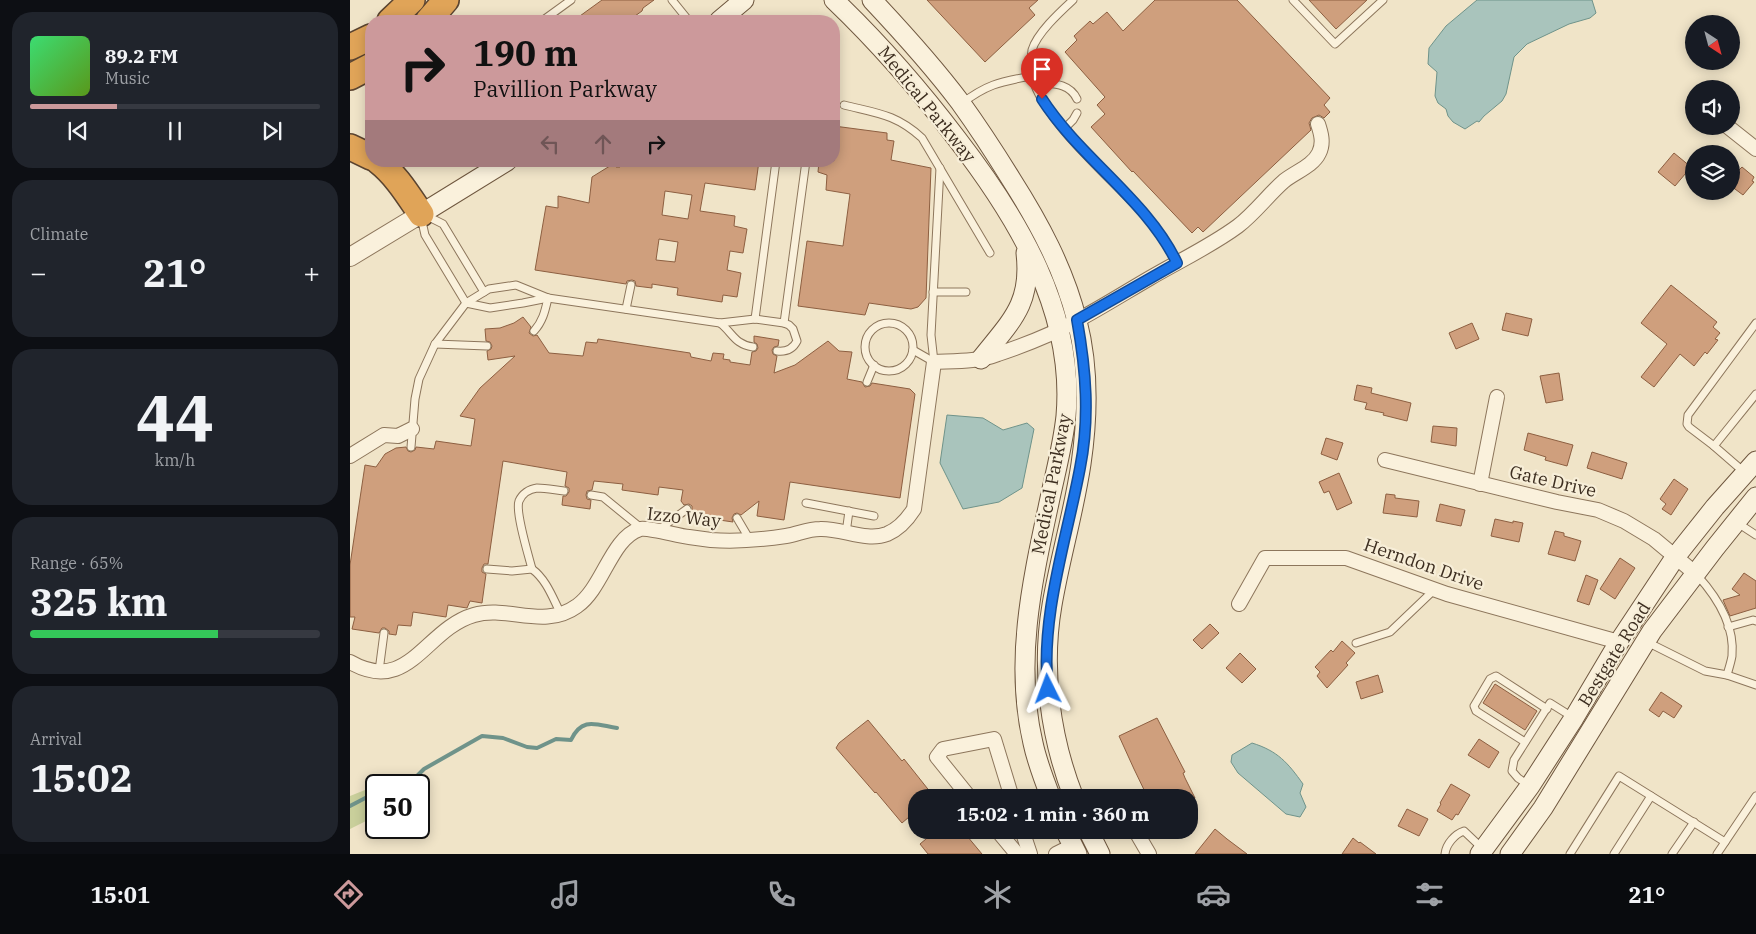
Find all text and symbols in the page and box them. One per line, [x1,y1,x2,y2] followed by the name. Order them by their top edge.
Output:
[1685,15,1740,70] north arrow
[1685,15,1740,200] map controls
[473,30,578,76] text: 190 m
[390,35,455,100] icon: right
[873,41,981,167] street label: Medical Parkway
[105,44,178,68] text: 89.2 FM
[1021,48,1063,99] pin
[1028,55,1056,83] icon: arrive
[105,68,150,88] text: Music
[473,74,657,103] text: Pavillion Parkway
[1685,80,1740,135] button: sound
[64,117,92,145] icon: previous
[161,117,189,145] icon: pause
[258,117,286,145] icon: next
[536,130,564,158] icon: left
[589,130,617,158] icon: ahead
[642,130,670,158] icon: right
[1685,145,1740,200] button: layers
[30,224,88,244] text: Climate
[143,248,207,297] text: 21°
[30,254,47,291] text: −
[303,254,320,291] text: +
[136,375,214,460] text: 44
[1026,411,1076,556] street label: Medical Parkway
[155,450,195,470] text: km/h
[1507,460,1599,502] street label: Gate Drive
[646,502,723,532] street label: Izzo Way
[1361,533,1487,595] street label: Herndon Drive
[30,553,123,573] text: Range · 65%
[30,577,168,626] text: 325 km
[1573,597,1655,711] street label: Bestgate Road
[1021,662,1073,714] position arrow
[30,729,82,749] text: Arrival
[30,753,133,802] text: 15:02
[365,774,430,839] speed limit sign: 50
[957,802,1149,826] text: 15:02 · 1 min · 360 m
[331,877,366,912] icon: directions
[548,877,583,912] icon: music
[764,877,799,912] icon: phone
[980,877,1015,912] icon: climate
[1196,877,1231,912] icon: car
[1412,877,1447,912] icon: filters
[91,880,150,909] text: 15:01
[1629,880,1665,909] text: 21°

